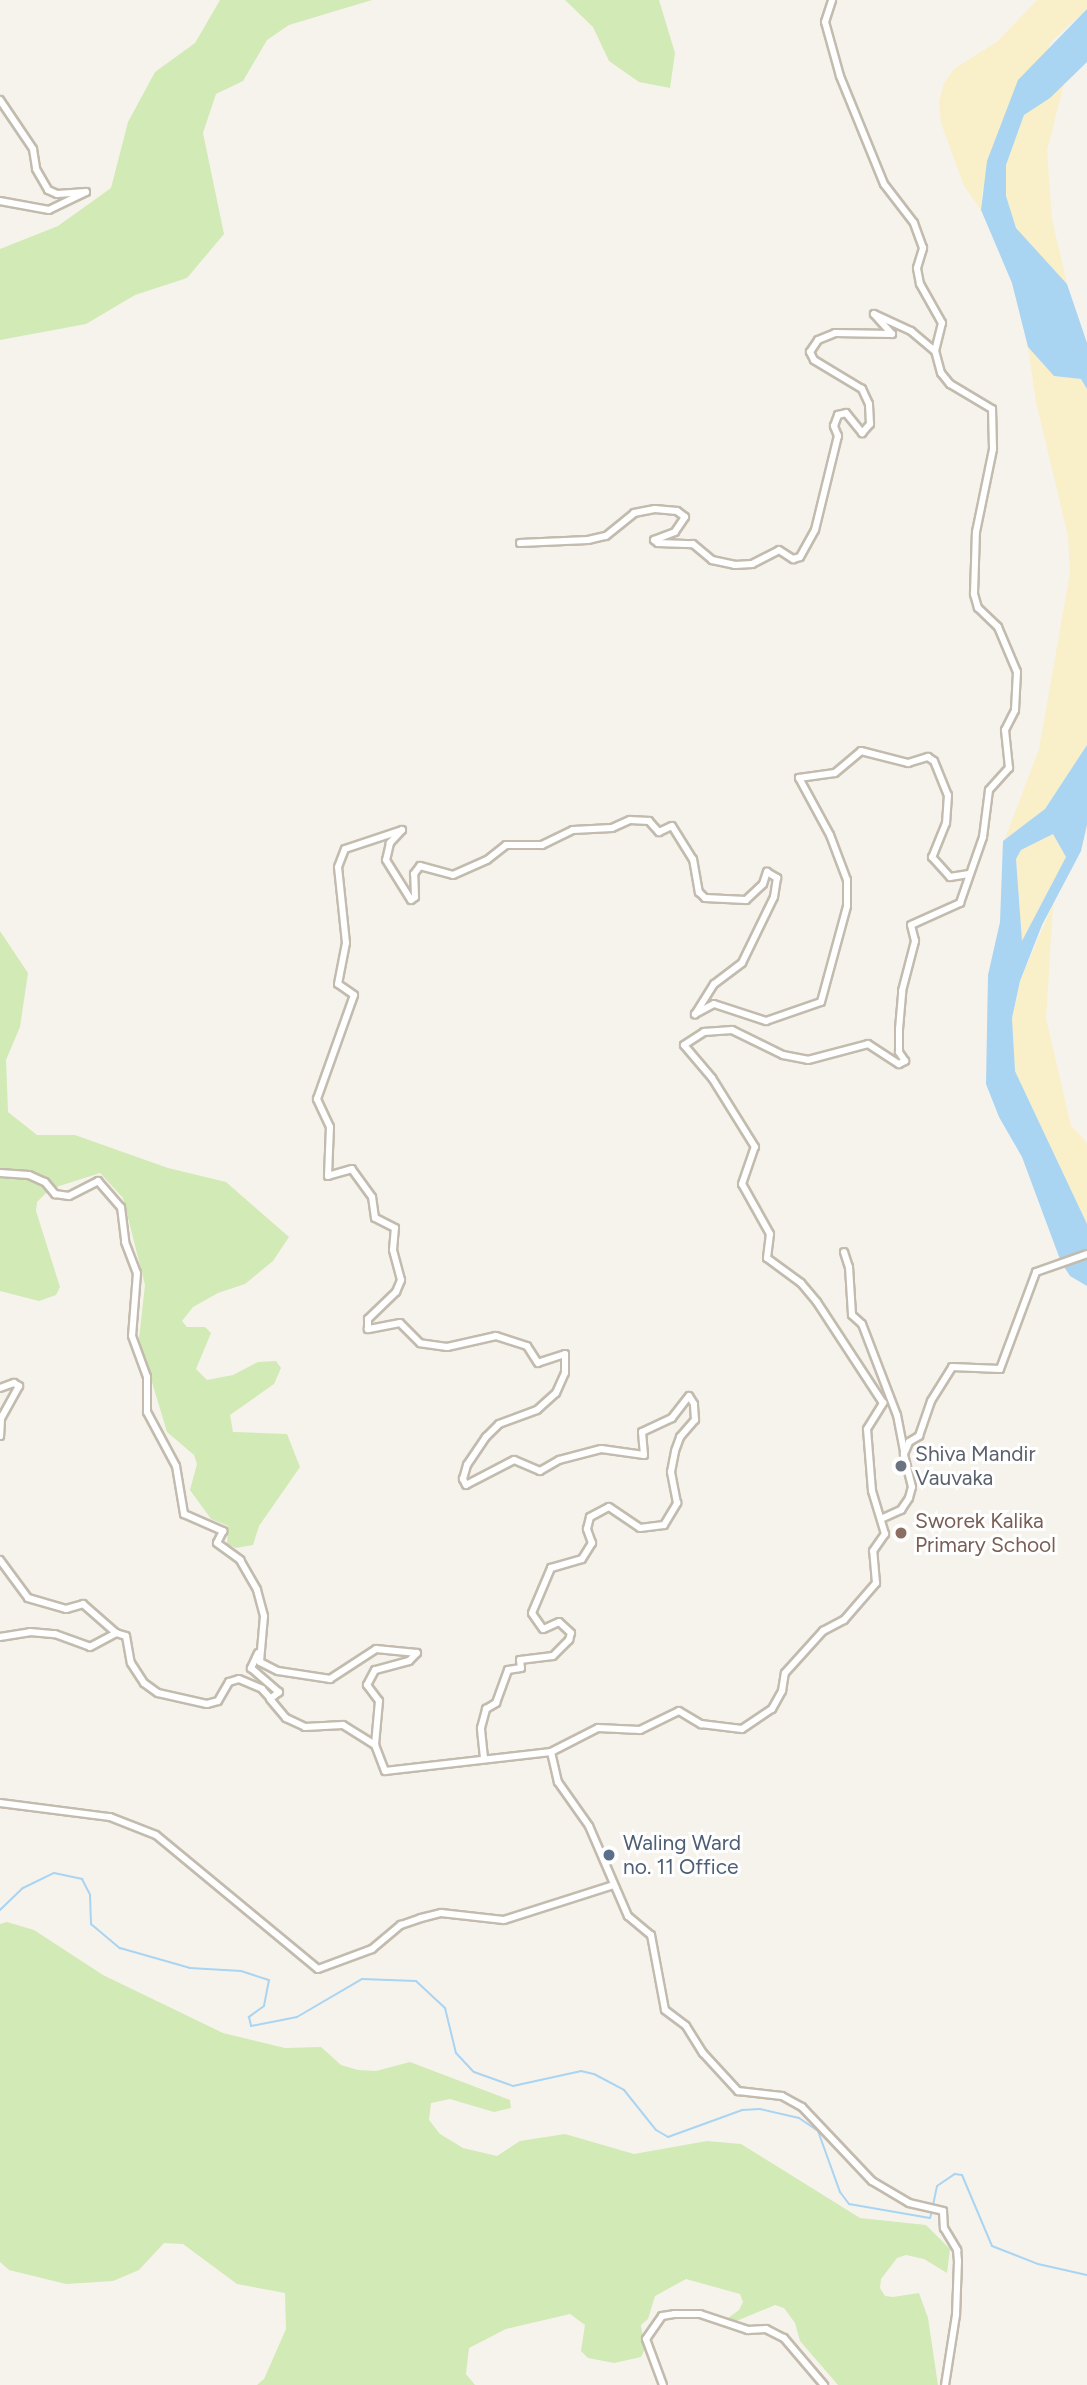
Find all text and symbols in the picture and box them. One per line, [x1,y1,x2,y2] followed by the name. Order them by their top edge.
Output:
[915,1441,1036,1491] place label: Shiva Mandir Vauvaka
[893,1458,909,1474] marker: Shiva Mandir Vauvaka
[915,1508,1056,1558] place label: Sworek Kalika Primary School
[893,1525,909,1541] marker: Sworek Kalika Primary School
[623,1830,741,1880] place label: Waling Ward no. 11 Office
[601,1847,617,1863] marker: Waling Ward no. 11 Office

